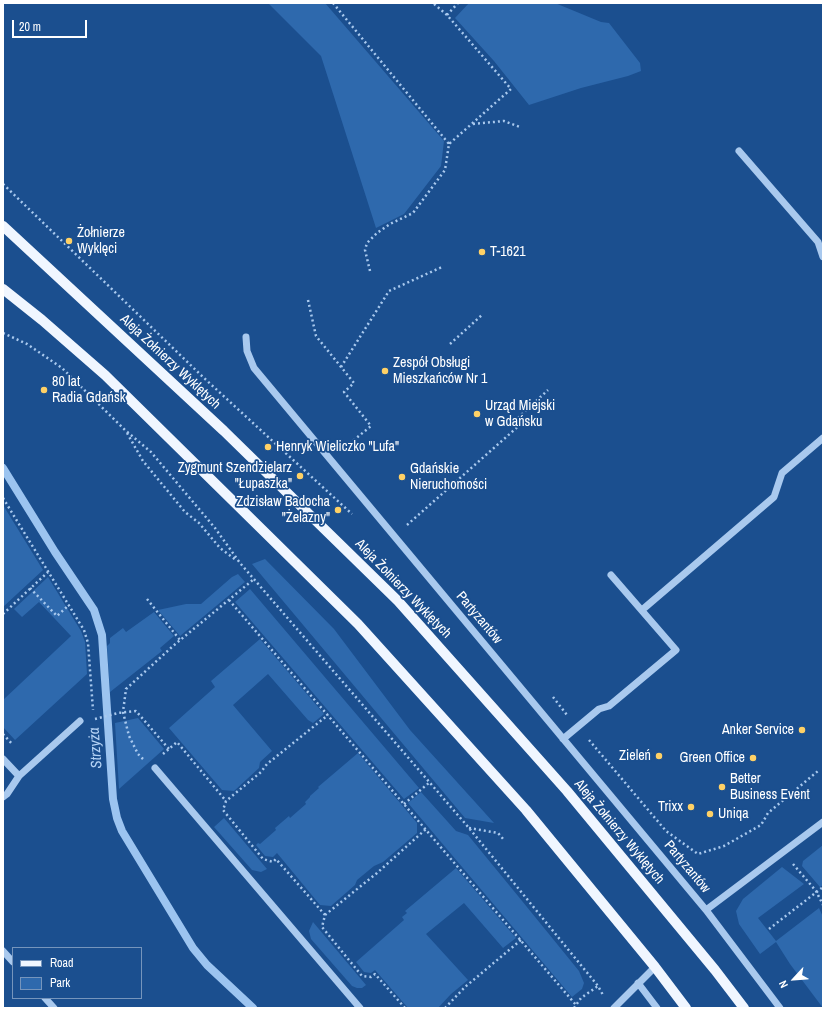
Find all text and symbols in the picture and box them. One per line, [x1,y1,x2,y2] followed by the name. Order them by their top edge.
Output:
[14,12,89,38] scale bar
[19,19,41,35] text: 20 m
[77,225,125,258] place label: Żołnierze Wyklęci
[64,236,74,246] marker: Żołnierze Wyklęci
[490,244,526,260] place label: T-1621
[477,247,487,257] marker: T-1621
[116,311,224,413] street label: Aleja Żołnierzy Wyklętych
[393,355,487,388] place label: Zespół Obsługi Mieszkańców Nr 1
[380,366,390,376] marker: Zespół Obsługi Mieszkańców Nr 1
[52,374,125,406] place label: 80 lat Radia Gdańsk
[39,385,49,395] marker: 80 lat Radia Gdańsk
[485,398,555,430] place label: Urząd Miejski w Gdańsku
[472,409,482,419] marker: Urząd Miejski w Gdańsku
[276,439,399,455] place label: Henryk Wieliczko "Lufa"
[263,442,273,452] marker: Henryk Wieliczko "Lufa"
[178,460,292,492] place label: Zygmunt Szendzielarz "Łupaszka"
[410,461,487,494] place label: Gdańskie Nieruchomości
[295,471,305,481] marker: Zygmunt Szendzielarz "Łupaszka"
[397,472,407,482] marker: Gdańskie Nieruchomości
[236,494,330,526] place label: Zdzisław Badocha "Żelazny"
[333,505,343,515] marker: Zdzisław Badocha "Żelazny"
[351,536,455,642] street label: Aleja Żołnierzy Wyklętych
[452,588,506,648] street label: Partyzantów
[722,722,794,738] place label: Anker Service
[797,725,807,735] marker: Anker Service
[86,727,106,769] water label: Strzyża
[619,748,651,764] place label: Zieleń
[679,750,745,766] place label: Green Office
[654,751,664,761] marker: Zieleń
[748,753,758,763] marker: Green Office
[730,771,810,804] place label: Better Business Event
[570,776,668,888] street label: Aleja Żołnierzy Wyklętych
[717,782,727,792] marker: Better Business Event
[658,799,683,815] place label: Trixx
[686,802,696,812] marker: Trixx
[718,806,749,822] place label: Uniqa
[705,809,715,819] marker: Uniqa
[660,837,714,897] street label: Partyzantów
[12,947,142,999] legend
[50,955,74,971] text: Road
[774,959,814,999] north arrow
[50,975,70,991] text: Park
[775,978,791,990] text: N

